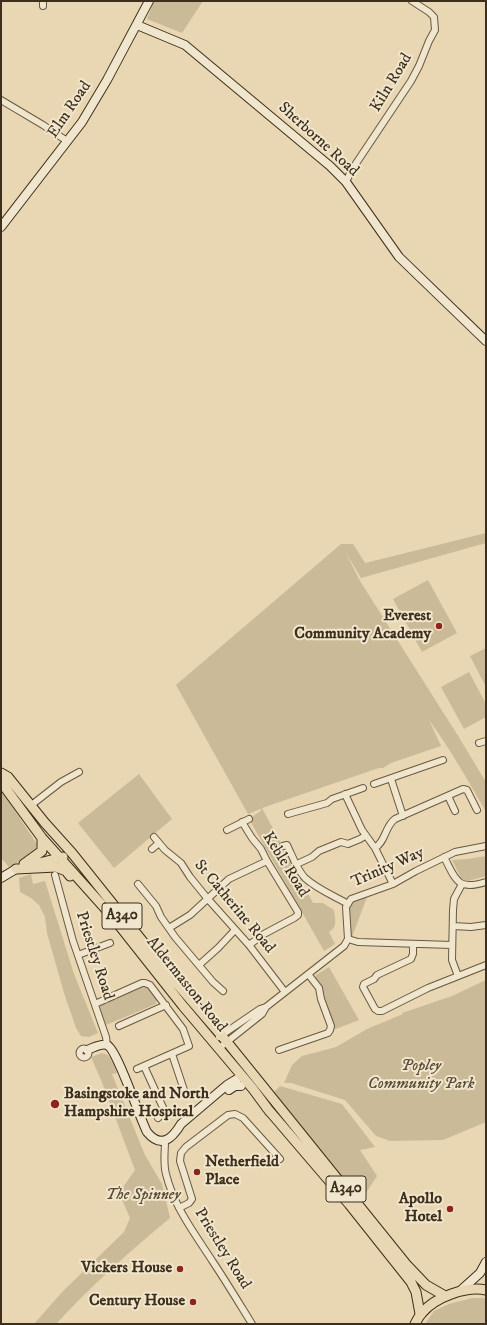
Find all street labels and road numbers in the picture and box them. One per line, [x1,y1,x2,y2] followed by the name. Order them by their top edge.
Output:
[367,50,417,116] street label: Kiln Road
[44,78,96,142] street label: Elm Road
[274,99,362,181] street label: Sherborne Road
[258,829,312,901] street label: Keble Road
[349,844,427,892] street label: Trinity Way
[189,856,279,958] street label: St Catherine Road
[102,903,142,929] road number: A340
[71,909,117,1003] street label: Priestley Road
[142,933,230,1037] street label: Aldermaston Road
[326,1176,366,1202] road number: A340
[189,1205,255,1293] street label: Priestley Road

